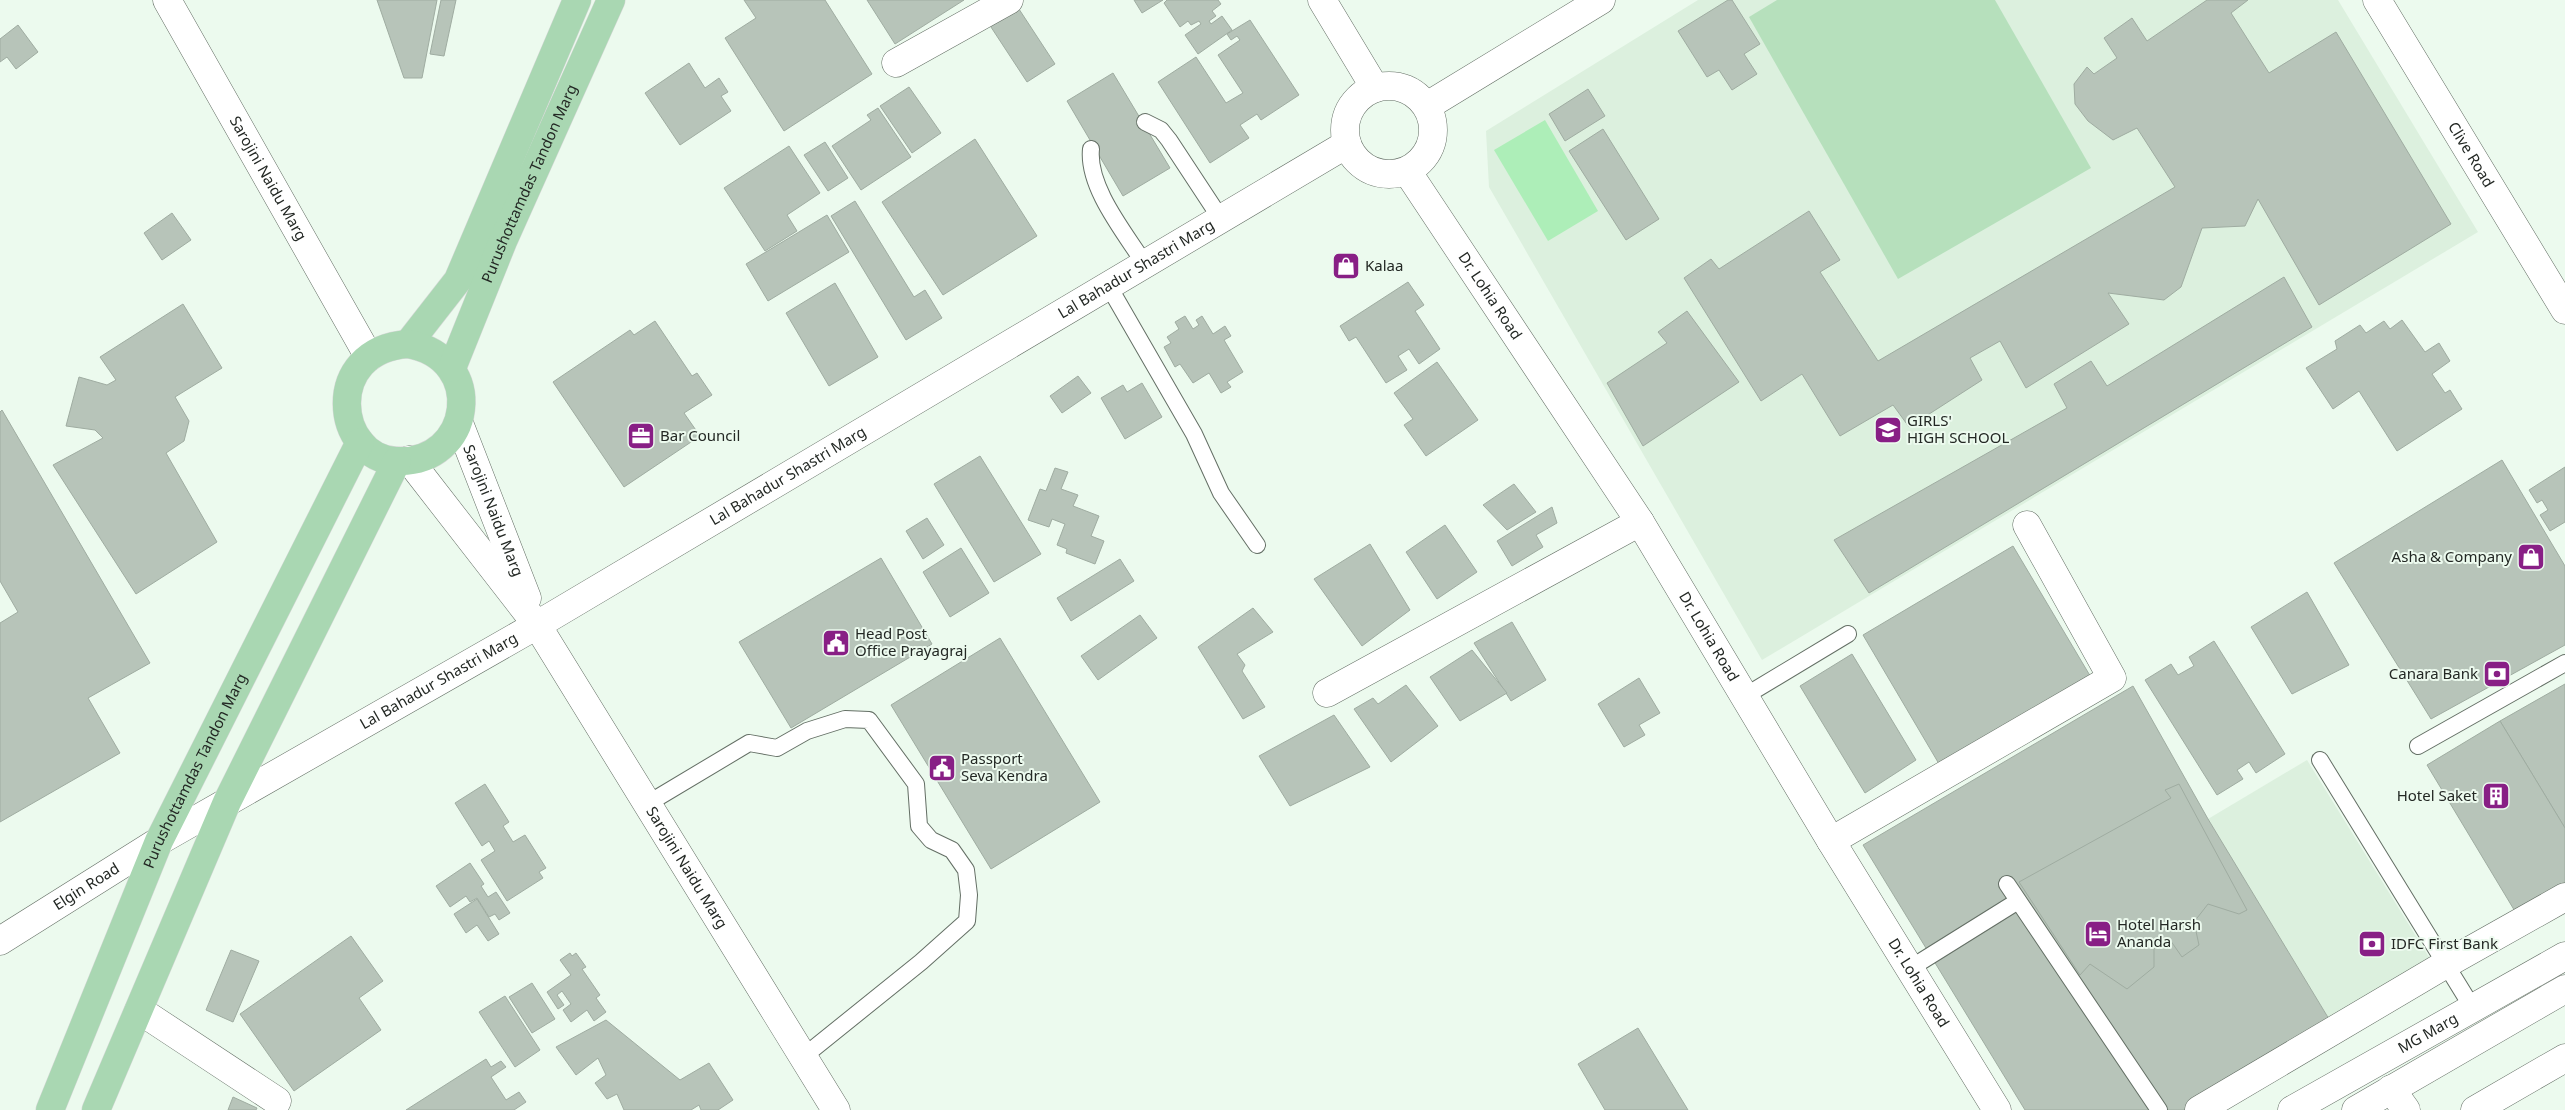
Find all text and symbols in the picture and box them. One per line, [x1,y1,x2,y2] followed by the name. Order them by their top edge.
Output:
[476,81,581,286] street label: Purushottamdas Tandon Marg
[226,112,312,244] street label: Sarojini Naidu Marg
[2444,118,2499,191] street label: Clive Road
[1054,214,1217,323] street label: Lal Bahadur Shastri Marg
[1454,248,1527,343] street label: Dr. Lohia Road
[1331,251,1361,281] shop icon: Kalaa
[1365,255,1403,275] place label: Kalaa
[1907,410,2009,447] place label: GIRLS' HIGH SCHOOL
[1873,415,1903,445] school or university icon: GIRLS' HIGH SCHOOL
[626,421,656,451] office icon: Bar Council
[706,421,869,529] street label: Lal Bahadur Shastri Marg
[660,425,740,445] place label: Bar Council
[459,441,529,579] street label: Sarojini Naidu Marg
[2516,542,2546,572] shop icon: Asha & Company
[2392,546,2512,566] place label: Asha & Company
[1675,588,1744,685] street label: Dr. Lohia Road
[855,623,967,660] place label: Head Post Office Prayagraj
[356,627,521,733] street label: Lal Bahadur Shastri Marg
[821,628,851,658] public building icon: Head Post Office Prayagraj
[2482,659,2512,689] bank icon: Canara Bank
[2389,663,2478,683] place label: Canara Bank
[138,670,251,871] street label: Purushottamdas Tandon Marg
[961,748,1048,785] place label: Passport Seva Kendra
[927,753,957,783] public building icon: Passport Seva Kendra
[2481,781,2511,811] building icon: Hotel Saket
[2397,785,2478,805] place label: Hotel Saket
[642,802,733,932] street label: Sarojini Naidu Marg
[49,858,123,914] street label: Elgin Road
[2117,914,2201,951] place label: Hotel Harsh Ananda
[2083,919,2113,949] hotel icon: Hotel Harsh Ananda
[2357,929,2387,959] bank icon: IDFC First Bank
[2391,933,2498,953] place label: IDFC First Bank
[1884,934,1955,1031] street label: Dr. Lohia Road
[2394,1008,2461,1057] street label: MG Marg

